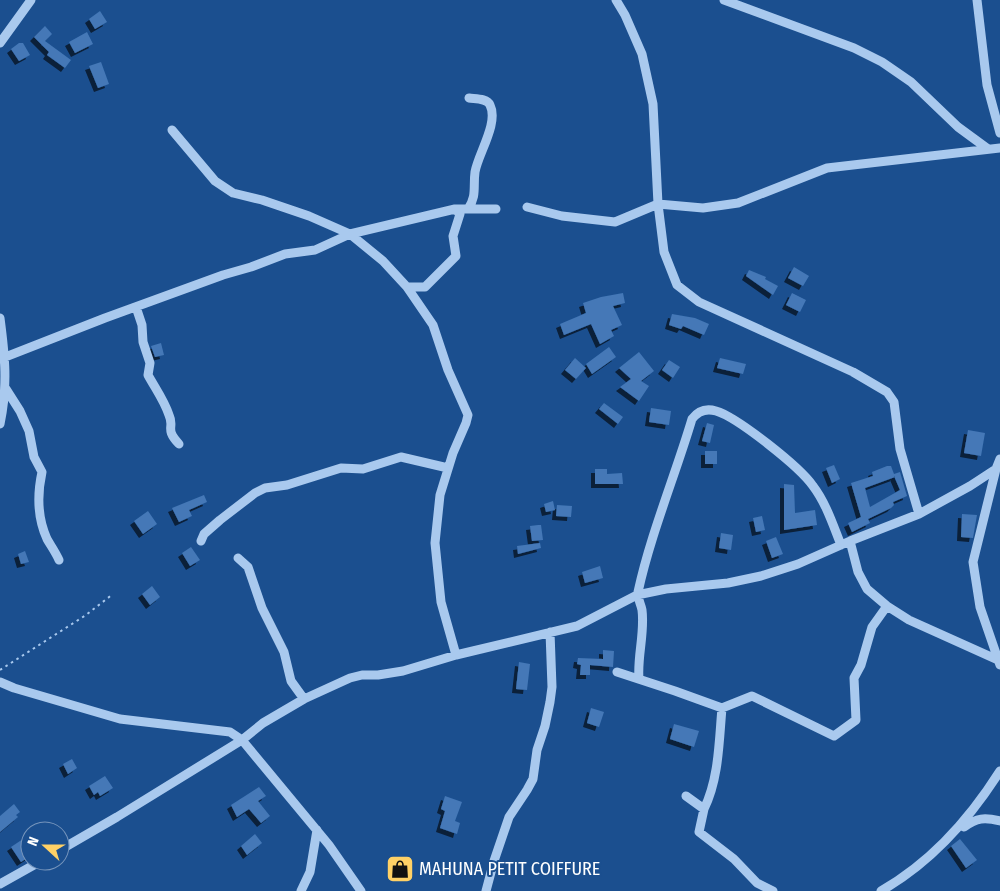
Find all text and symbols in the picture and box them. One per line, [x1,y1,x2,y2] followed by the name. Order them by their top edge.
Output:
[20,821,70,871] north arrow
[24,835,43,848] text: N
[385,854,415,884] shop icon: MAHUNA PETIT COIFFURE
[419,858,600,880] place label: MAHUNA PETIT COIFFURE

